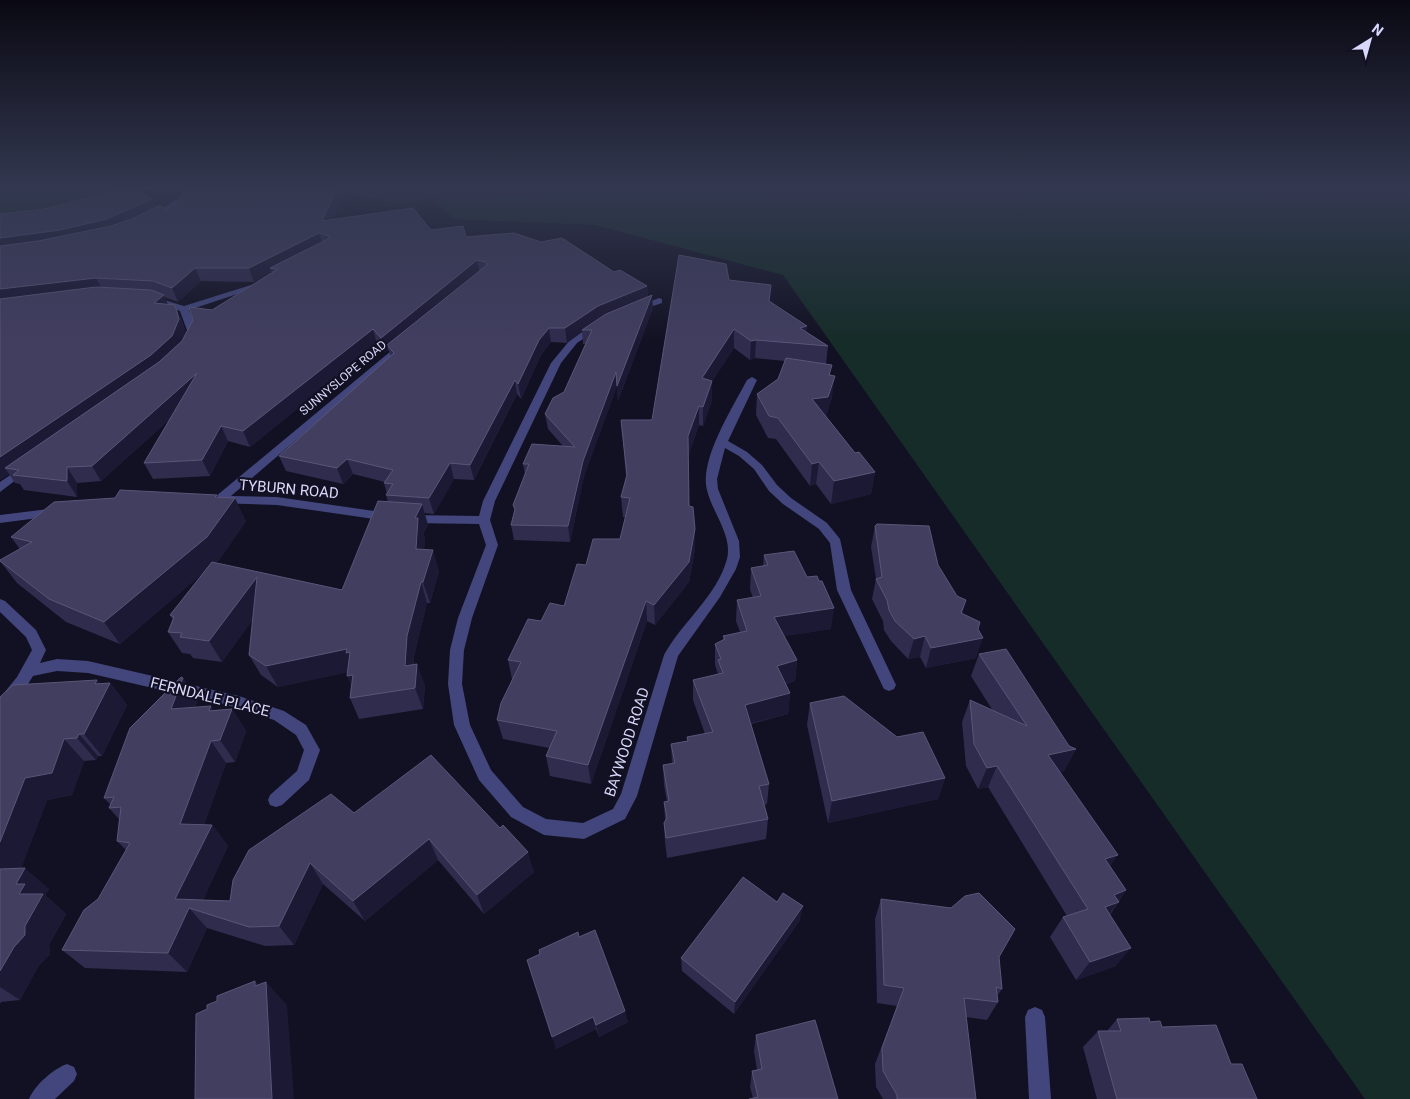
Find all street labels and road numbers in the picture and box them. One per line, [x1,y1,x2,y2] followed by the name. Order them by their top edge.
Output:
[297,338,389,418] street label: SUNNYSLOPE ROAD
[238,476,340,502] street label: TYBURN ROAD
[149,673,272,721] street label: FERNDALE PLACE
[601,685,653,799] street label: BAYWOOD ROAD

